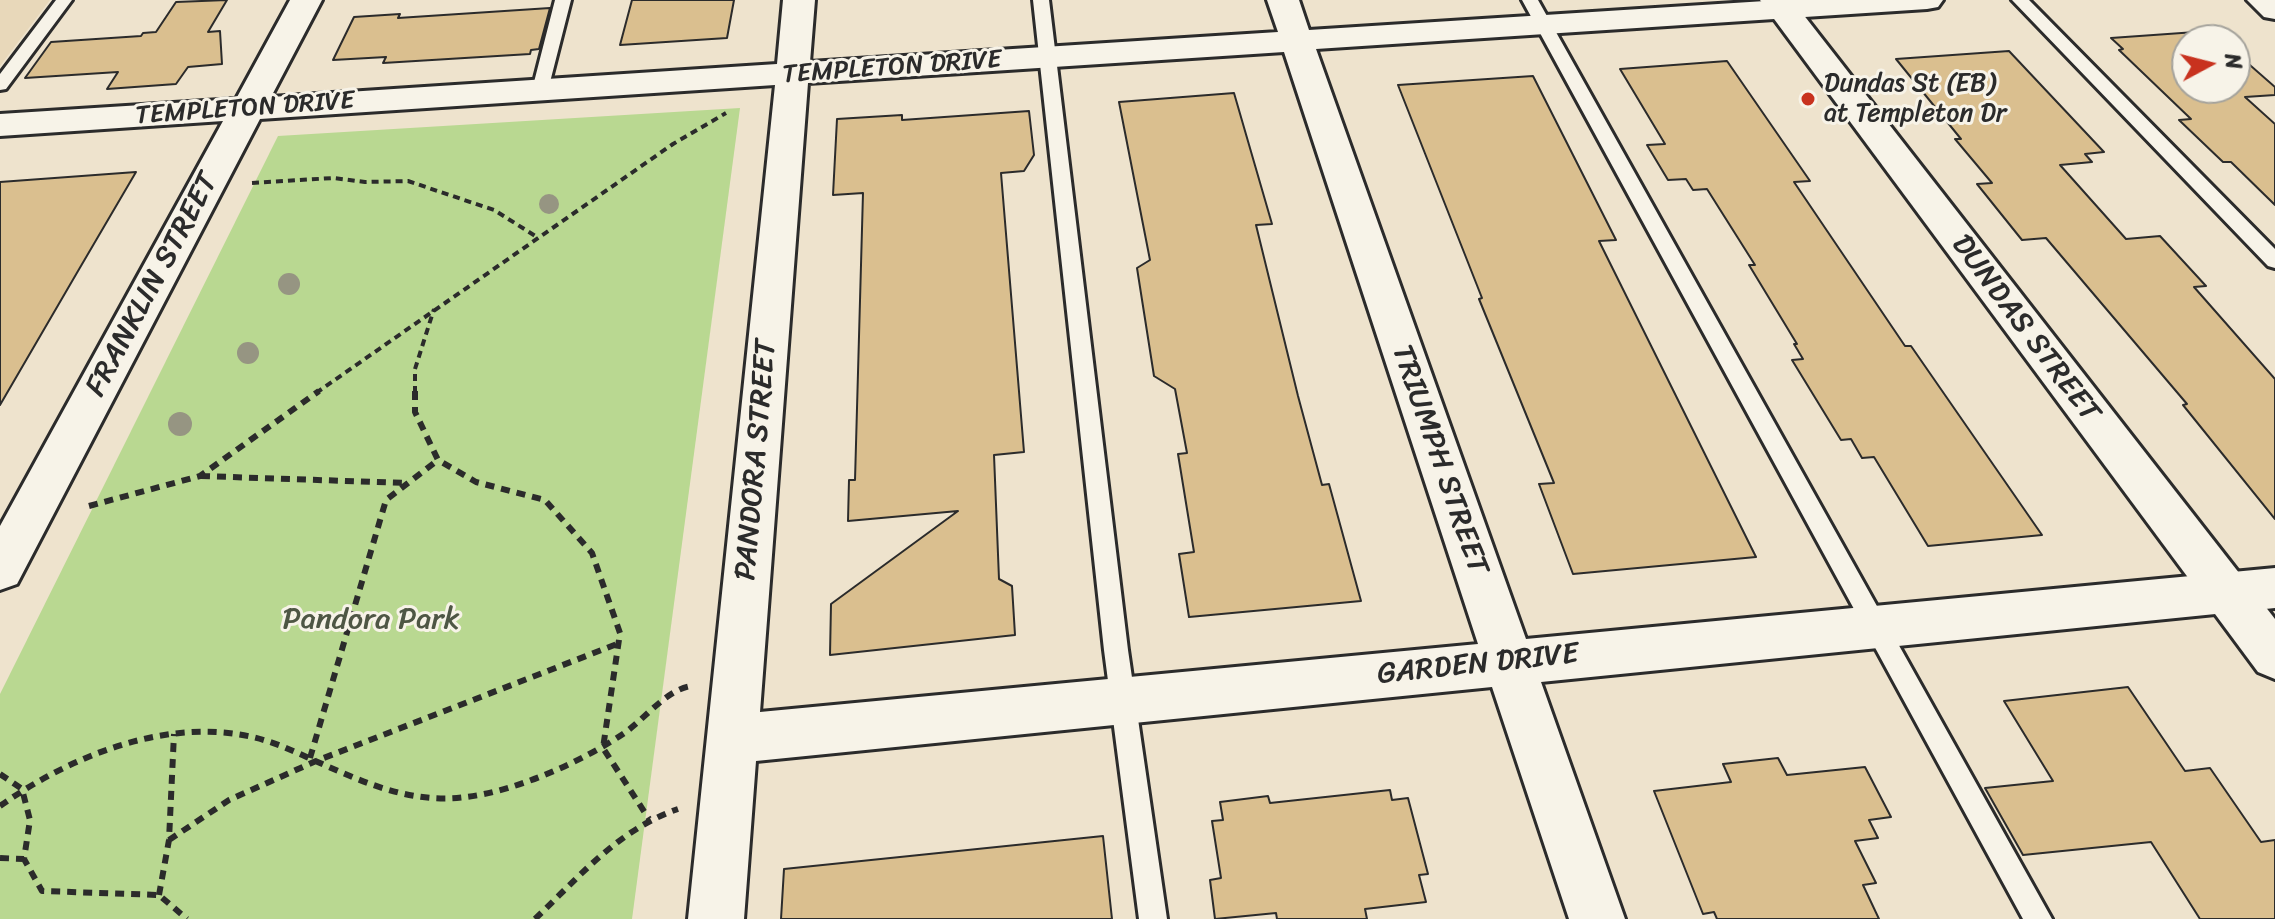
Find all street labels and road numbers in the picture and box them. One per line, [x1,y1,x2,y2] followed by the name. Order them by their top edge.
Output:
[781,45,1003,91] street label: TEMPLETON DRIVE
[134,86,356,132] street label: TEMPLETON DRIVE
[79,167,227,403] street label: FRANKLIN STREET
[1943,228,2107,430] street label: DUNDAS STREET
[729,338,785,582] street label: PANDORA STREET
[1383,340,1495,580] street label: TRIUMPH STREET
[1376,637,1580,693] street label: GARDEN DRIVE

